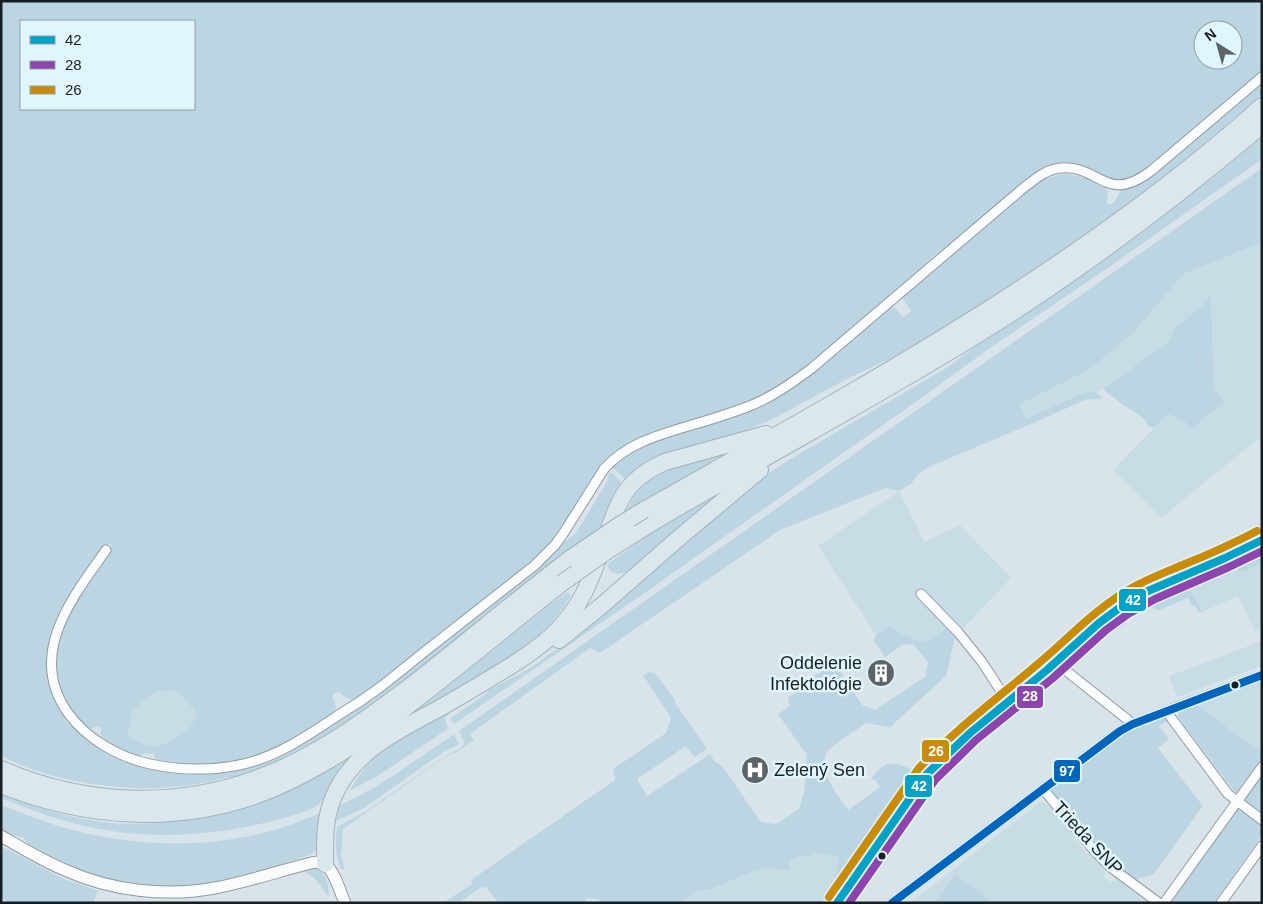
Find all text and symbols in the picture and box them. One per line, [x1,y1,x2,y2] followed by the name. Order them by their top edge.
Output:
[20,20,195,110] legend
[1193,20,1243,70] north arrow
[1201,25,1219,44] text: N
[65,31,82,48] text: 42
[65,56,82,73] text: 28
[65,81,82,98] text: 26
[1118,588,1147,612] line badge: 42
[1125,592,1141,608] text: 42
[770,653,862,694] place label: Oddelenie Infektológie
[866,658,896,688] building icon: Oddelenie Infektológie
[1230,680,1240,690] unlabelled marker
[1016,685,1044,709] line badge: 28
[1022,688,1038,704] text: 28
[921,739,950,763] line badge: 26
[928,743,944,759] text: 26
[740,755,770,785] hospital icon: Zelený Sen
[1053,759,1081,783] line badge: 97
[774,760,865,780] place label: Zelený Sen
[1059,763,1075,779] text: 97
[904,774,933,798] line badge: 42
[911,778,927,794] text: 42
[1049,797,1127,879] street label: Trieda SNP
[877,851,887,861] unlabelled marker

